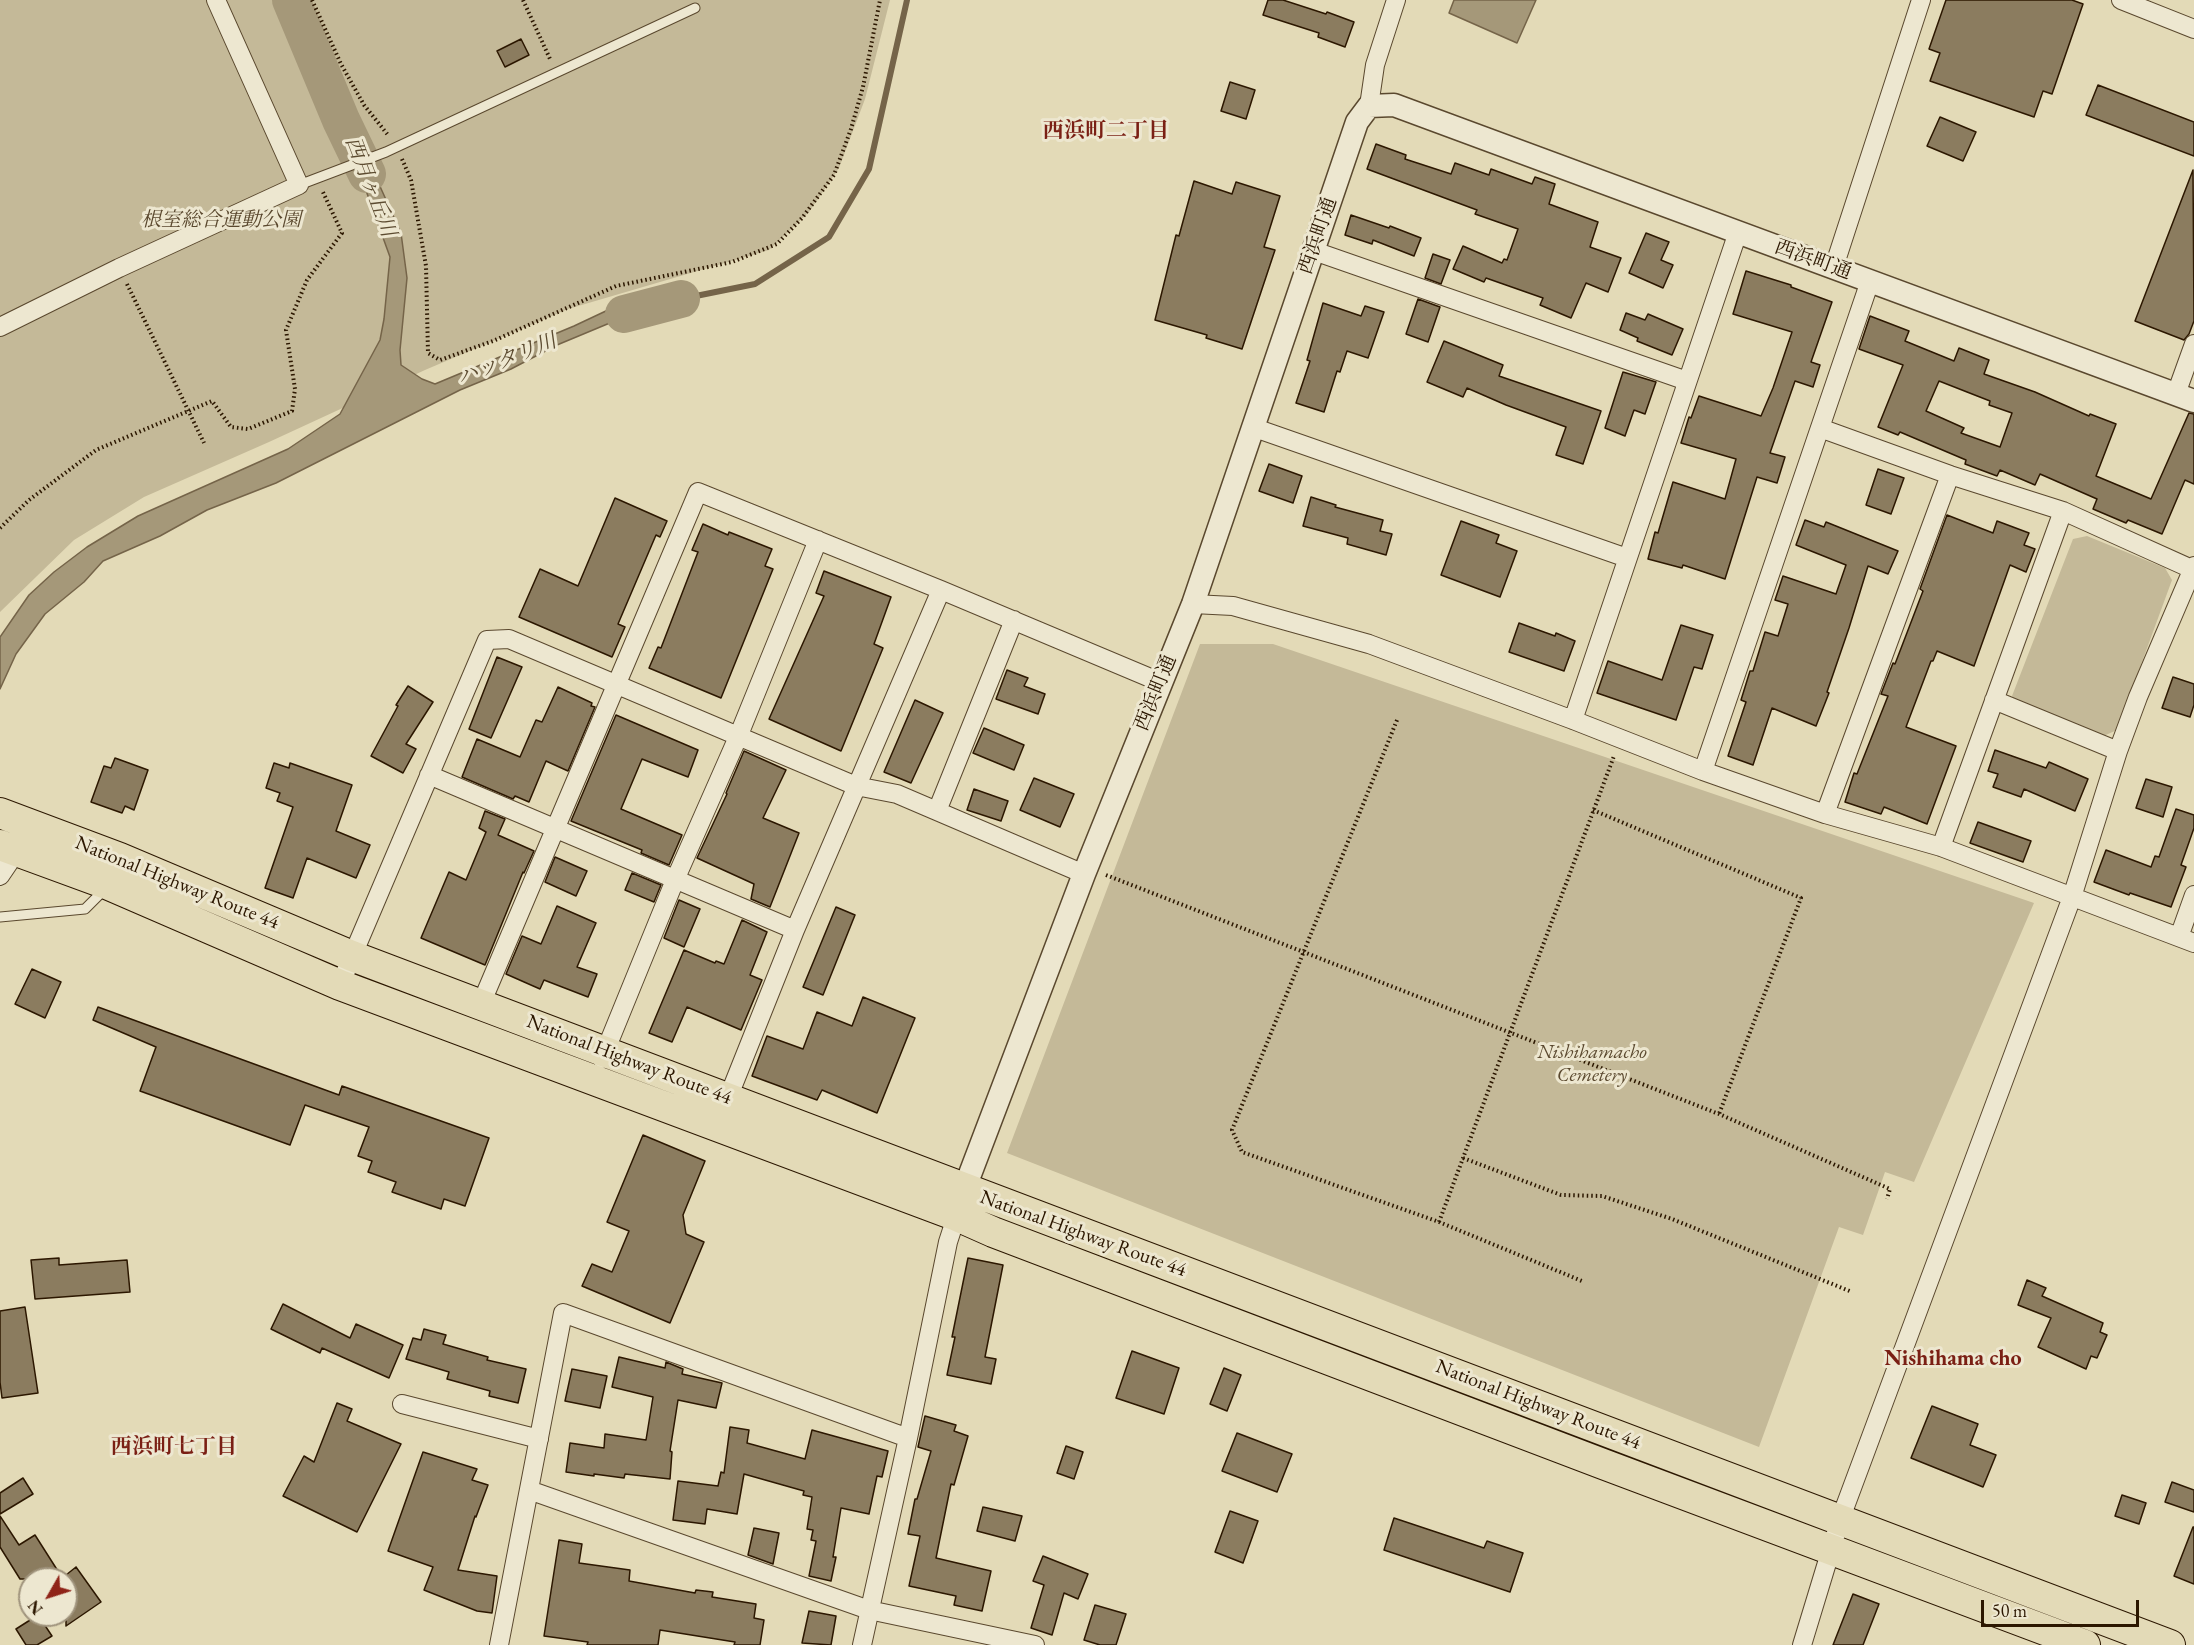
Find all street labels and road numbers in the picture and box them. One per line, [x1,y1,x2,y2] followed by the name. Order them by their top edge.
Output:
[1294,194,1342,278] street label: 西浜町通
[1771,235,1855,285] street label: 西浜町通
[1130,651,1182,735] street label: 西浜町通
[72,831,282,935] street label: National Highway Route 44
[523,1010,735,1110] street label: National Highway Route 44
[977,1185,1189,1283] street label: National Highway Route 44
[1432,1355,1644,1455] street label: National Highway Route 44

